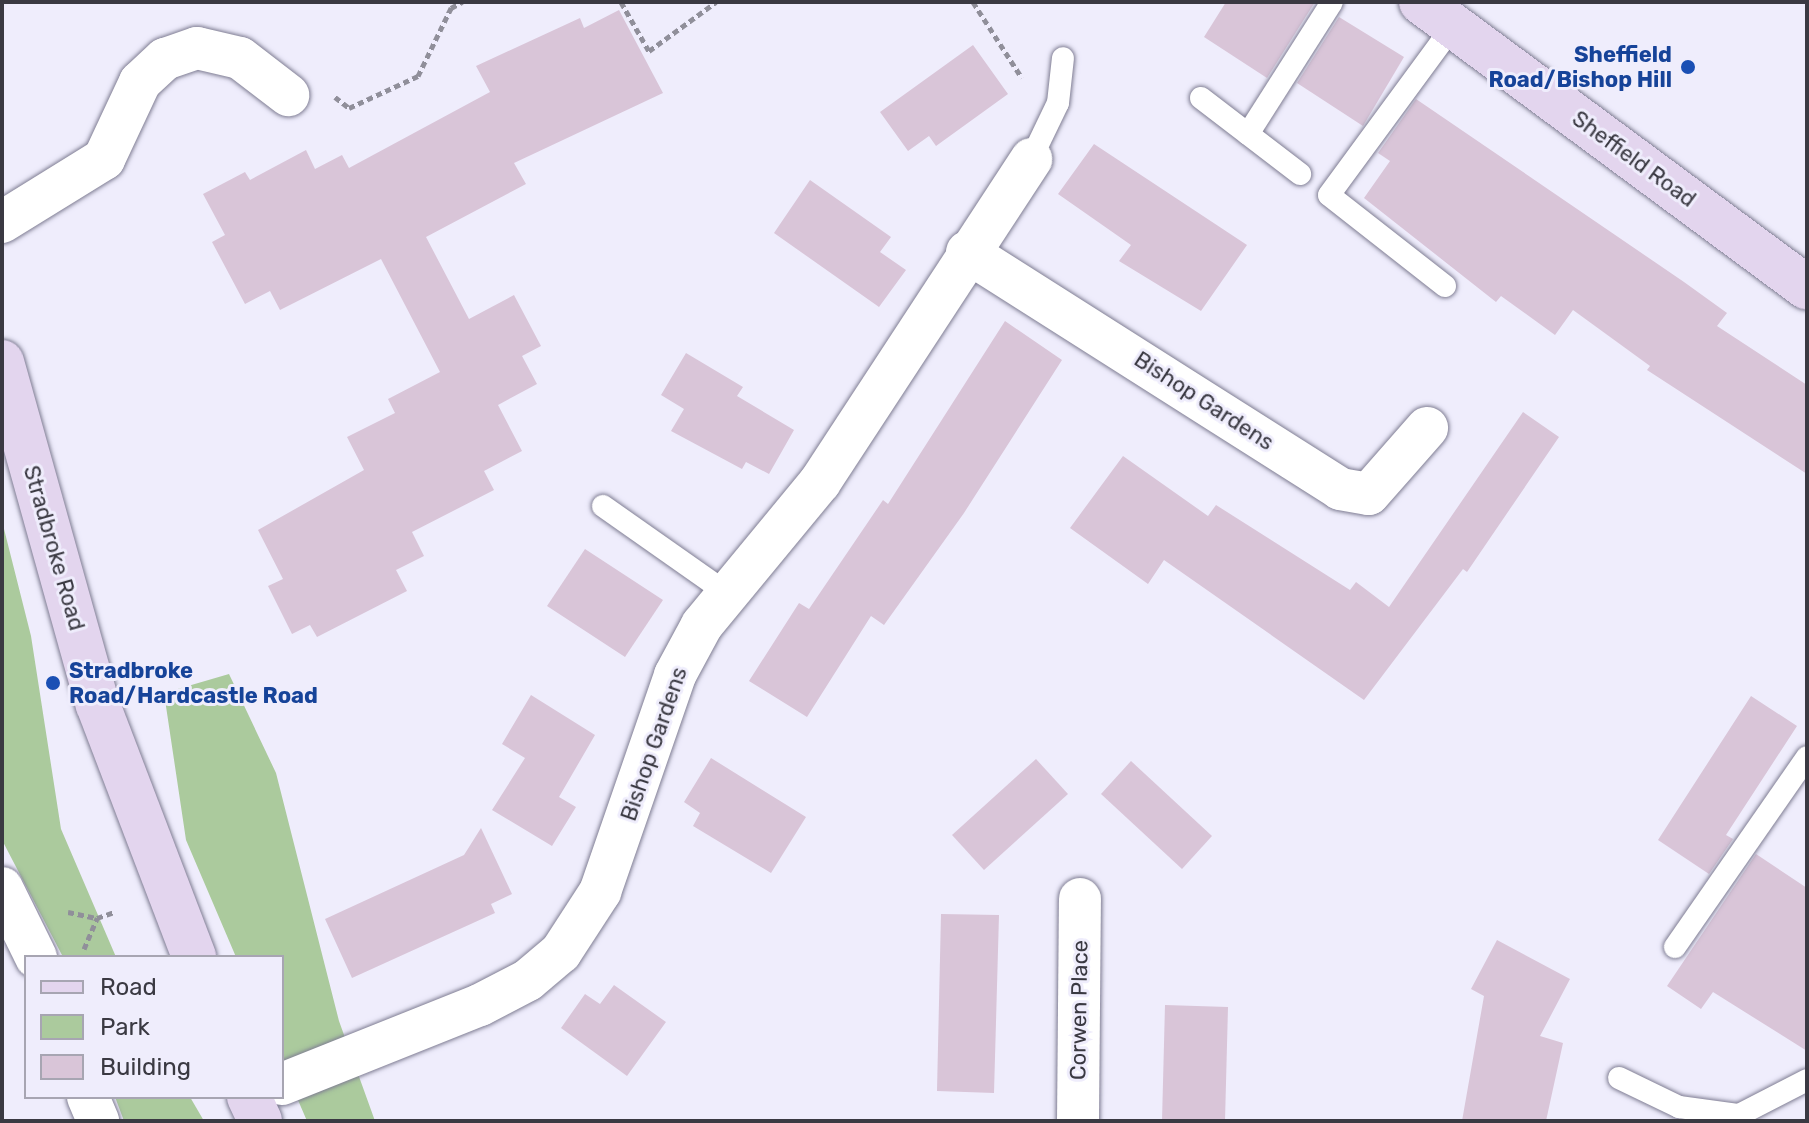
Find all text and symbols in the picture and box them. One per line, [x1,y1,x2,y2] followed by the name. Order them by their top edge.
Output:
[1488,41,1672,92] place label: Sheffield Road/Bishop Hill
[1679,58,1697,76] marker: Sheffield Road/Bishop Hill
[1567,105,1701,213] street label: Sheffield Road
[1129,346,1279,456] street label: Bishop Gardens
[18,463,90,633] street label: Stradbroke Road
[69,657,318,708] place label: Stradbroke Road/Hardcastle Road
[615,664,693,824] street label: Bishop Gardens
[44,674,62,692] marker: Stradbroke Road/Hardcastle Road
[1065,940,1093,1080] street label: Corwen Place
[24,955,284,1099] legend
[100,973,157,1001] text: Road
[100,1013,150,1041] text: Park
[100,1053,191,1081] text: Building

